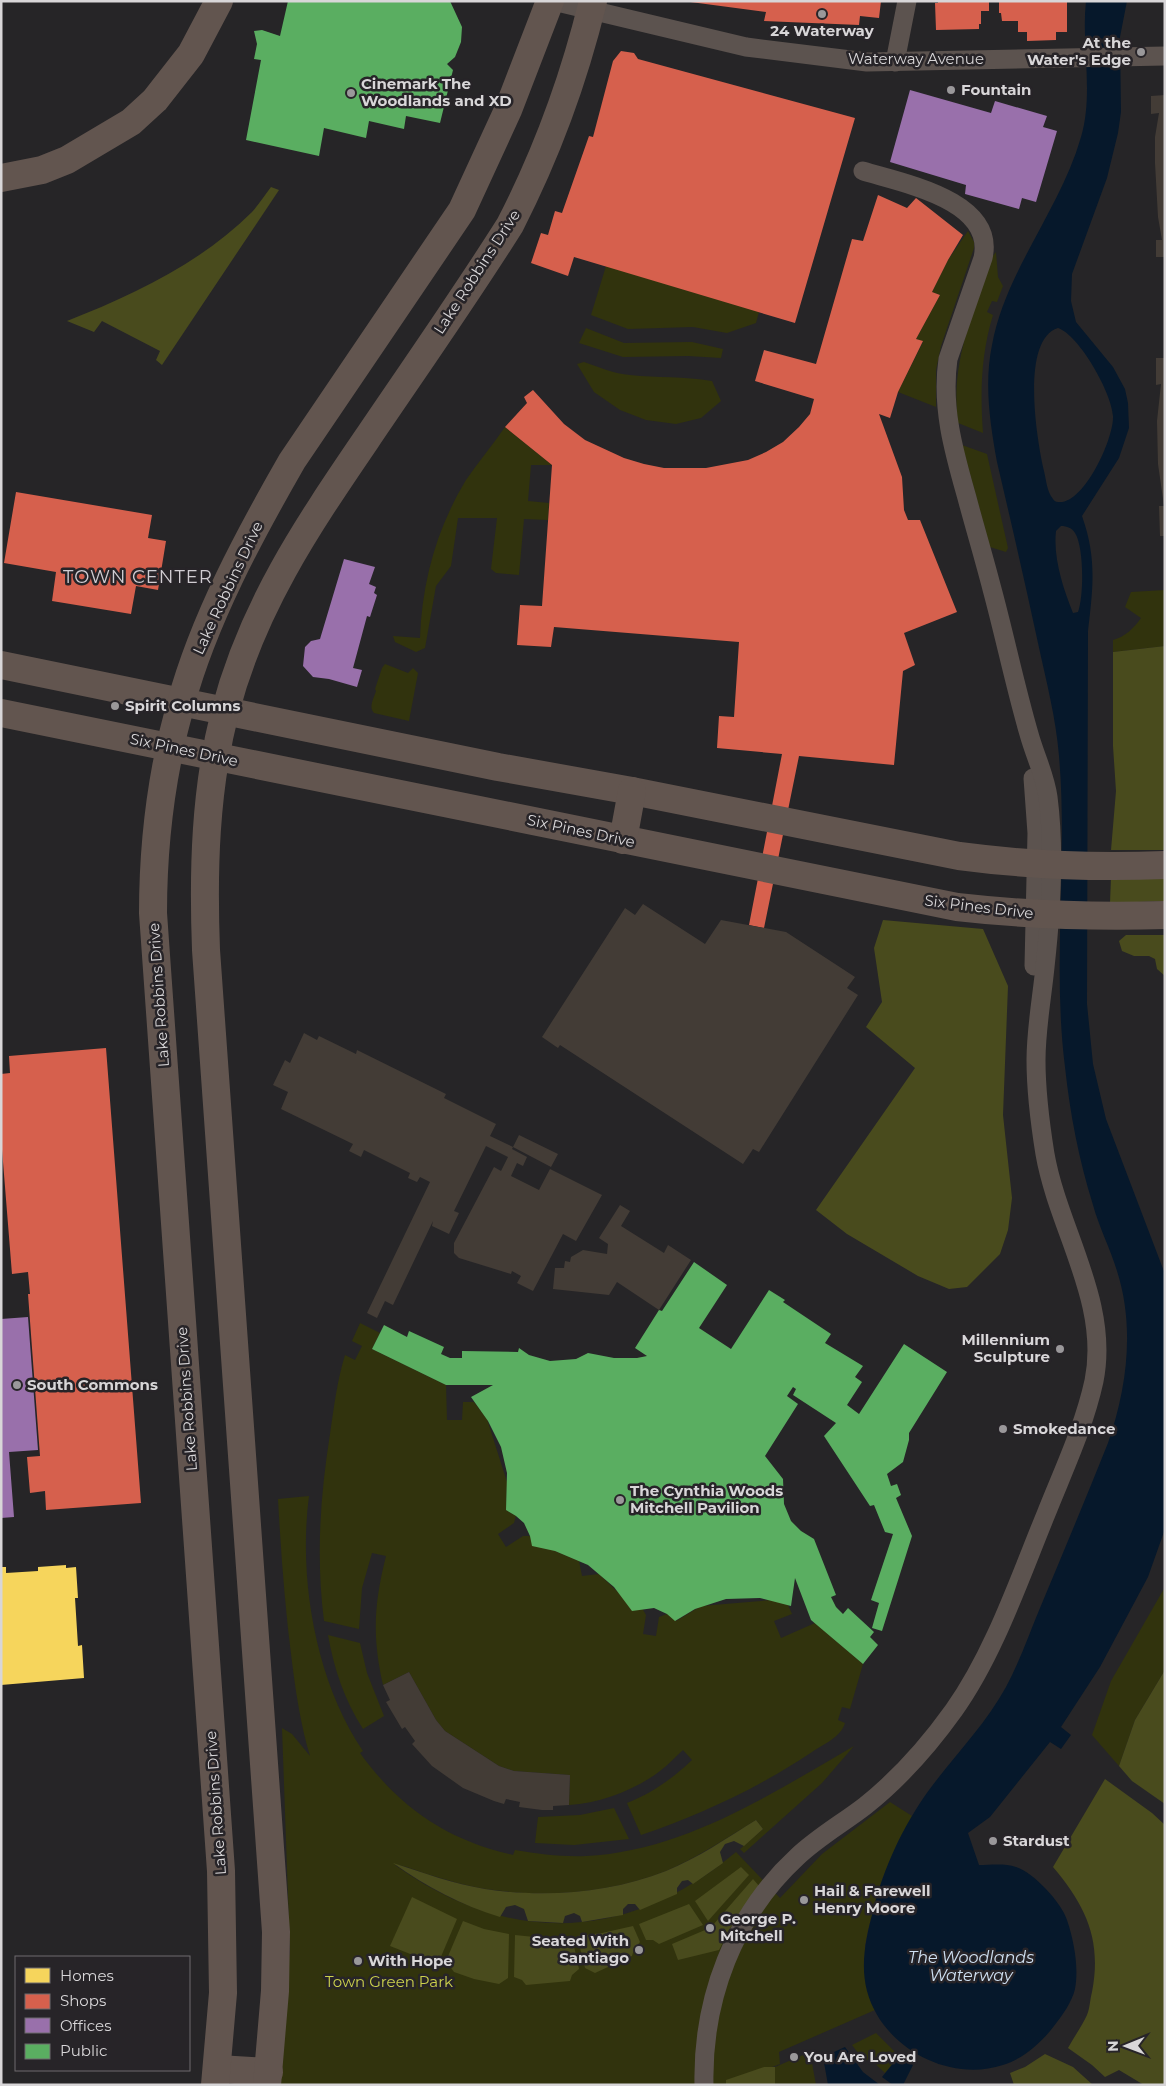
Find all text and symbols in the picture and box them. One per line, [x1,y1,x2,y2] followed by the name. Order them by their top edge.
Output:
[816,8,828,20] marker: 24 Waterway
[770,21,875,40] place label: 24 Waterway
[1027,33,1131,69] place label: At the Water's Edge
[1135,46,1147,58] marker: At the Water's Edge
[848,49,984,68] street label: Waterway Avenue
[361,74,512,110] place label: Cinemark The Woodlands and XD
[961,80,1031,99] place label: Fountain
[945,84,957,96] marker: Fountain
[345,87,357,99] marker: Cinemark The Woodlands and XD
[429,206,524,338] street label: Lake Robbins Drive
[188,518,267,657] street label: Lake Robbins Drive
[63,566,213,588] district label: TOWN CENTER
[125,696,240,715] place label: Spirit Columns
[109,700,121,712] marker: Spirit Columns
[128,729,240,770] street label: Six Pines Drive
[525,810,637,851] street label: Six Pines Drive
[923,890,1035,923] street label: Six Pines Drive
[144,922,173,1068] street label: Lake Robbins Drive
[172,1326,201,1472] street label: Lake Robbins Drive
[961,1330,1050,1366] place label: Millennium Sculpture
[1054,1343,1066,1355] marker: Millennium Sculpture
[27,1375,158,1394] place label: South Commons
[11,1379,23,1391] marker: South Commons
[1013,1419,1115,1438] place label: Smokedance
[997,1423,1009,1435] marker: Smokedance
[630,1481,783,1517] place label: The Cynthia Woods Mitchell Pavilion
[614,1494,626,1506] marker: The Cynthia Woods Mitchell Pavilion
[201,1730,230,1876] street label: Lake Robbins Drive
[1003,1831,1070,1850] place label: Stardust
[987,1835,999,1847] marker: Stardust
[814,1881,930,1917] place label: Hail & Farewell Henry Moore
[798,1894,810,1906] marker: Hail & Farewell Henry Moore
[720,1909,796,1945] place label: George P. Mitchell
[704,1922,716,1934] marker: George P. Mitchell
[532,1931,629,1967] place label: Seated With Santiago
[633,1944,645,1956] marker: Seated With Santiago
[908,1948,1034,1985] water label: The Woodlands Waterway
[368,1951,453,1970] place label: With Hope
[352,1955,364,1967] marker: With Hope
[15,1956,190,2071] legend
[60,1966,114,1985] text: Homes
[325,1972,453,1991] park label: Town Green Park
[60,1991,106,2010] text: Shops
[60,2016,112,2035] text: Offices
[1101,2021,1151,2071] north arrow
[1104,2040,1122,2052] text: N
[60,2041,108,2060] text: Public
[803,2047,916,2066] place label: You Are Loved
[788,2051,800,2063] marker: You Are Loved

